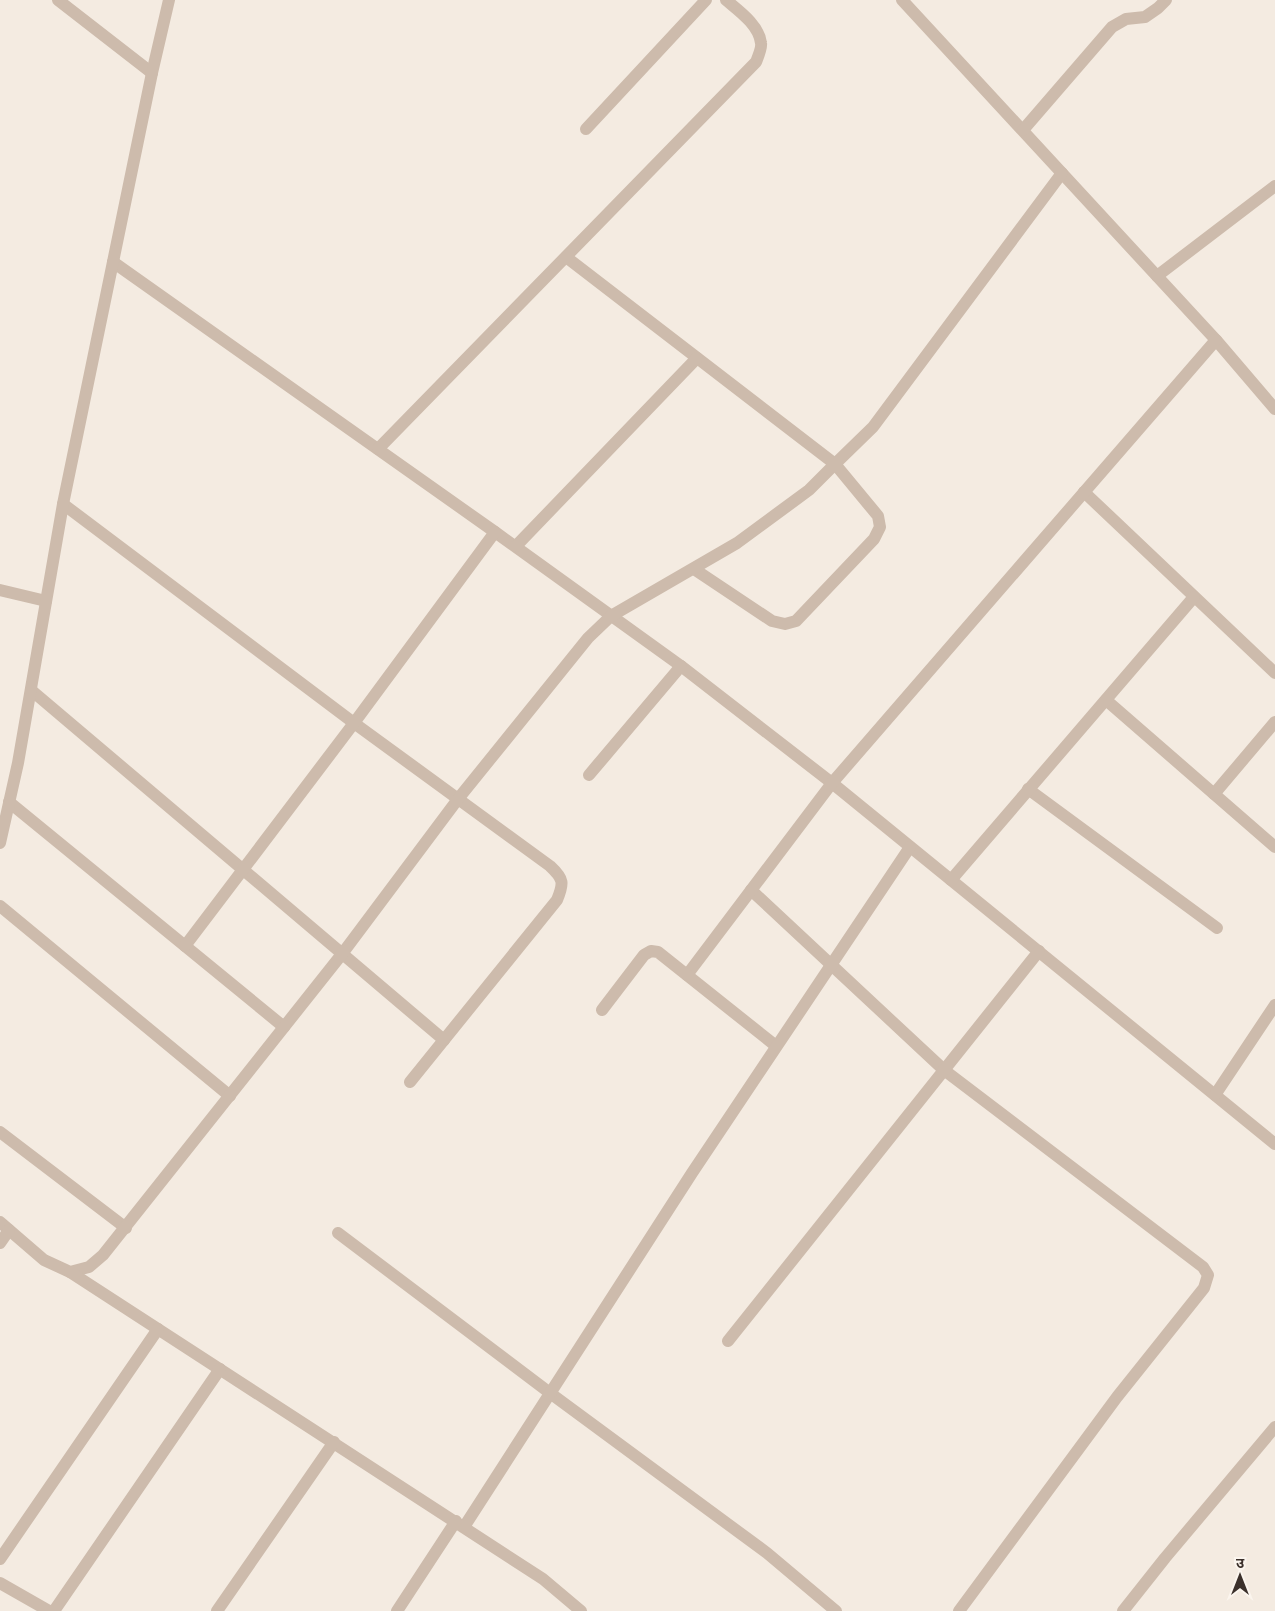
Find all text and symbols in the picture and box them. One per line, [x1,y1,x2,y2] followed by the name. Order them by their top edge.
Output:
[1215,1551,1265,1601] north arrow
[1236,1555,1245,1572] text: उ

